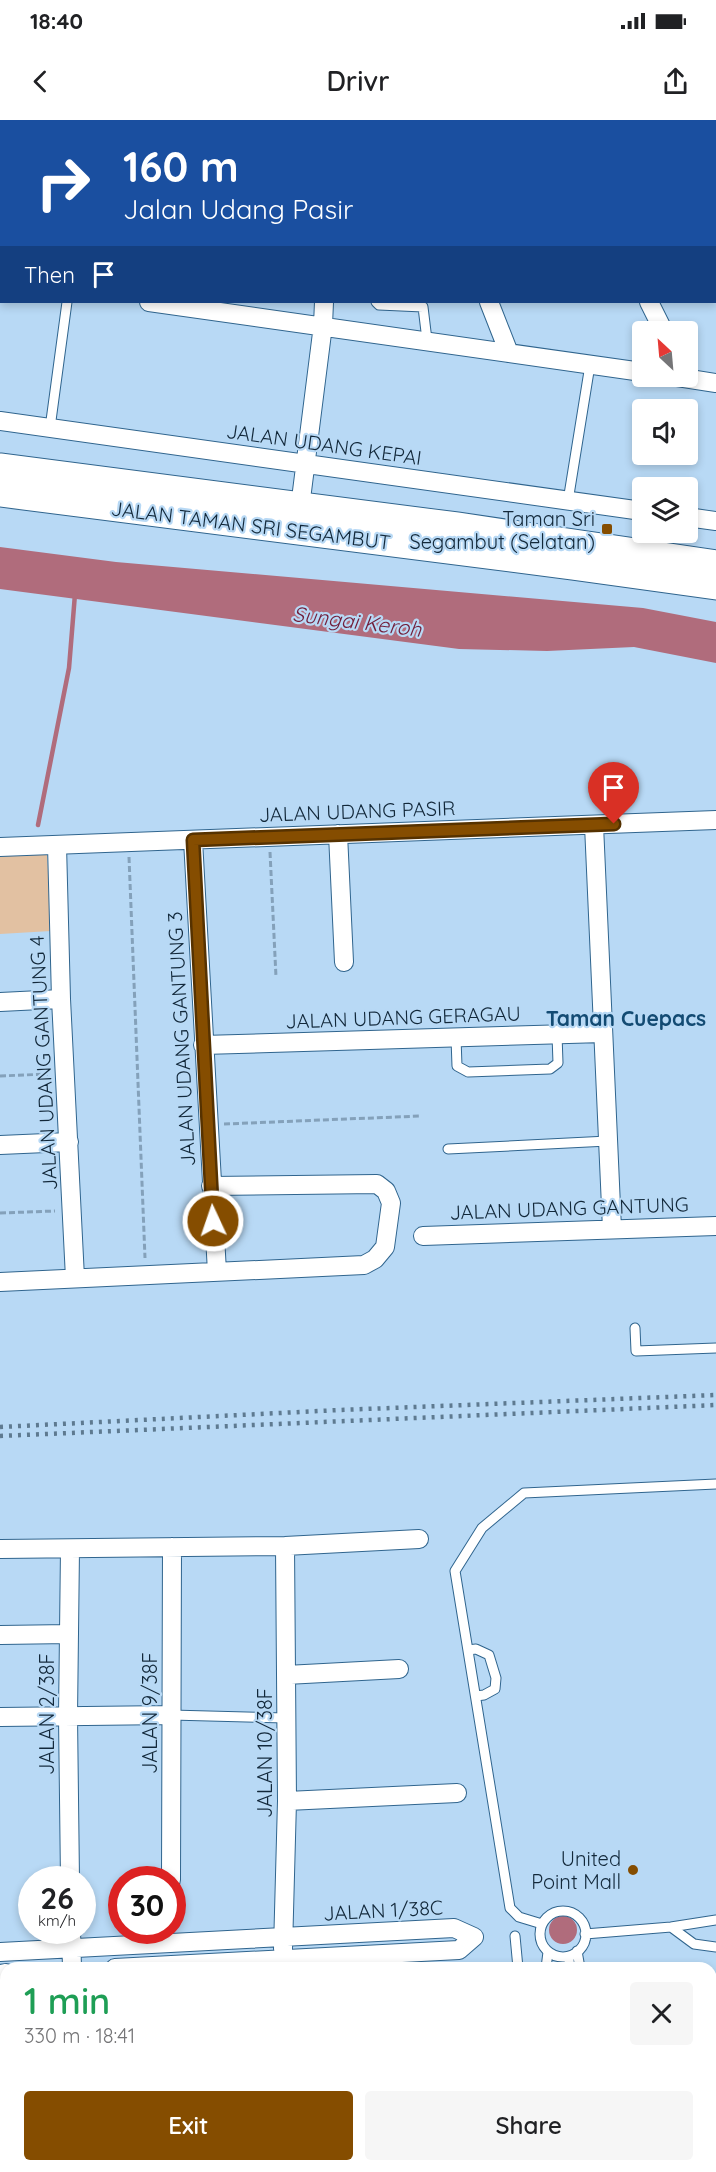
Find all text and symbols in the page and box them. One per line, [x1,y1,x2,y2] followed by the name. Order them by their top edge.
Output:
[30,7,83,35] text: 18:40
[327,64,389,98] text: Drivr
[24,65,57,98] icon: back
[659,65,692,98] icon: share
[123,140,239,193] text: 160 m
[24,144,102,222] icon: right
[123,192,353,226] text: Jalan Udang Pasir
[87,258,120,291] icon: arrive
[24,261,75,289] text: Then
[632,321,698,387] north arrow
[632,321,698,543] map controls
[632,399,698,465] button: sound
[225,418,423,470] street label: JALAN UDANG KEPAI
[632,477,698,543] button: layers
[110,495,392,555] street label: JALAN TAMAN SRI SEGAMBUT
[409,506,595,554] place label: Taman Sri Segambut (Selatan)
[600,522,614,536] marker: Taman Sri Segambut (Selatan)
[291,600,424,642] water label: Sungai Keroh
[588,762,639,824] pin
[597,771,630,804] icon: arrive
[258,795,456,827] street label: JALAN UDANG PASIR
[162,911,200,1167] street label: JALAN UDANG GANTUNG 3
[24,935,62,1191] street label: JALAN UDANG GANTUNG 4
[285,1000,521,1034] street label: JALAN UDANG GERAGAU
[546,1005,706,1031] district label: Taman Cuepacs
[181,1189,245,1253] position arrow
[449,1191,689,1225] street label: JALAN UDANG GANTUNG
[137,1652,162,1774] street label: JALAN 9/38F
[34,1653,59,1775] street label: JALAN 2/38F
[252,1688,277,1818] street label: JALAN 10/38F
[531,1846,621,1894] place label: United Point Mall
[626,1863,640,1877] marker: United Point Mall
[108,1866,186,1944] speed limit sign: 30
[40,1879,74,1917] text: 26
[322,1894,444,1926] street label: JALAN 1/38C
[38,1911,76,1930] text: km/h
[24,1978,110,2023] text: 1 min
[630,1982,693,2045] button: close
[24,2023,135,2048] text: 330 m · 18:41
[24,2091,353,2160] button: Exit
[365,2091,693,2160] button: Share

